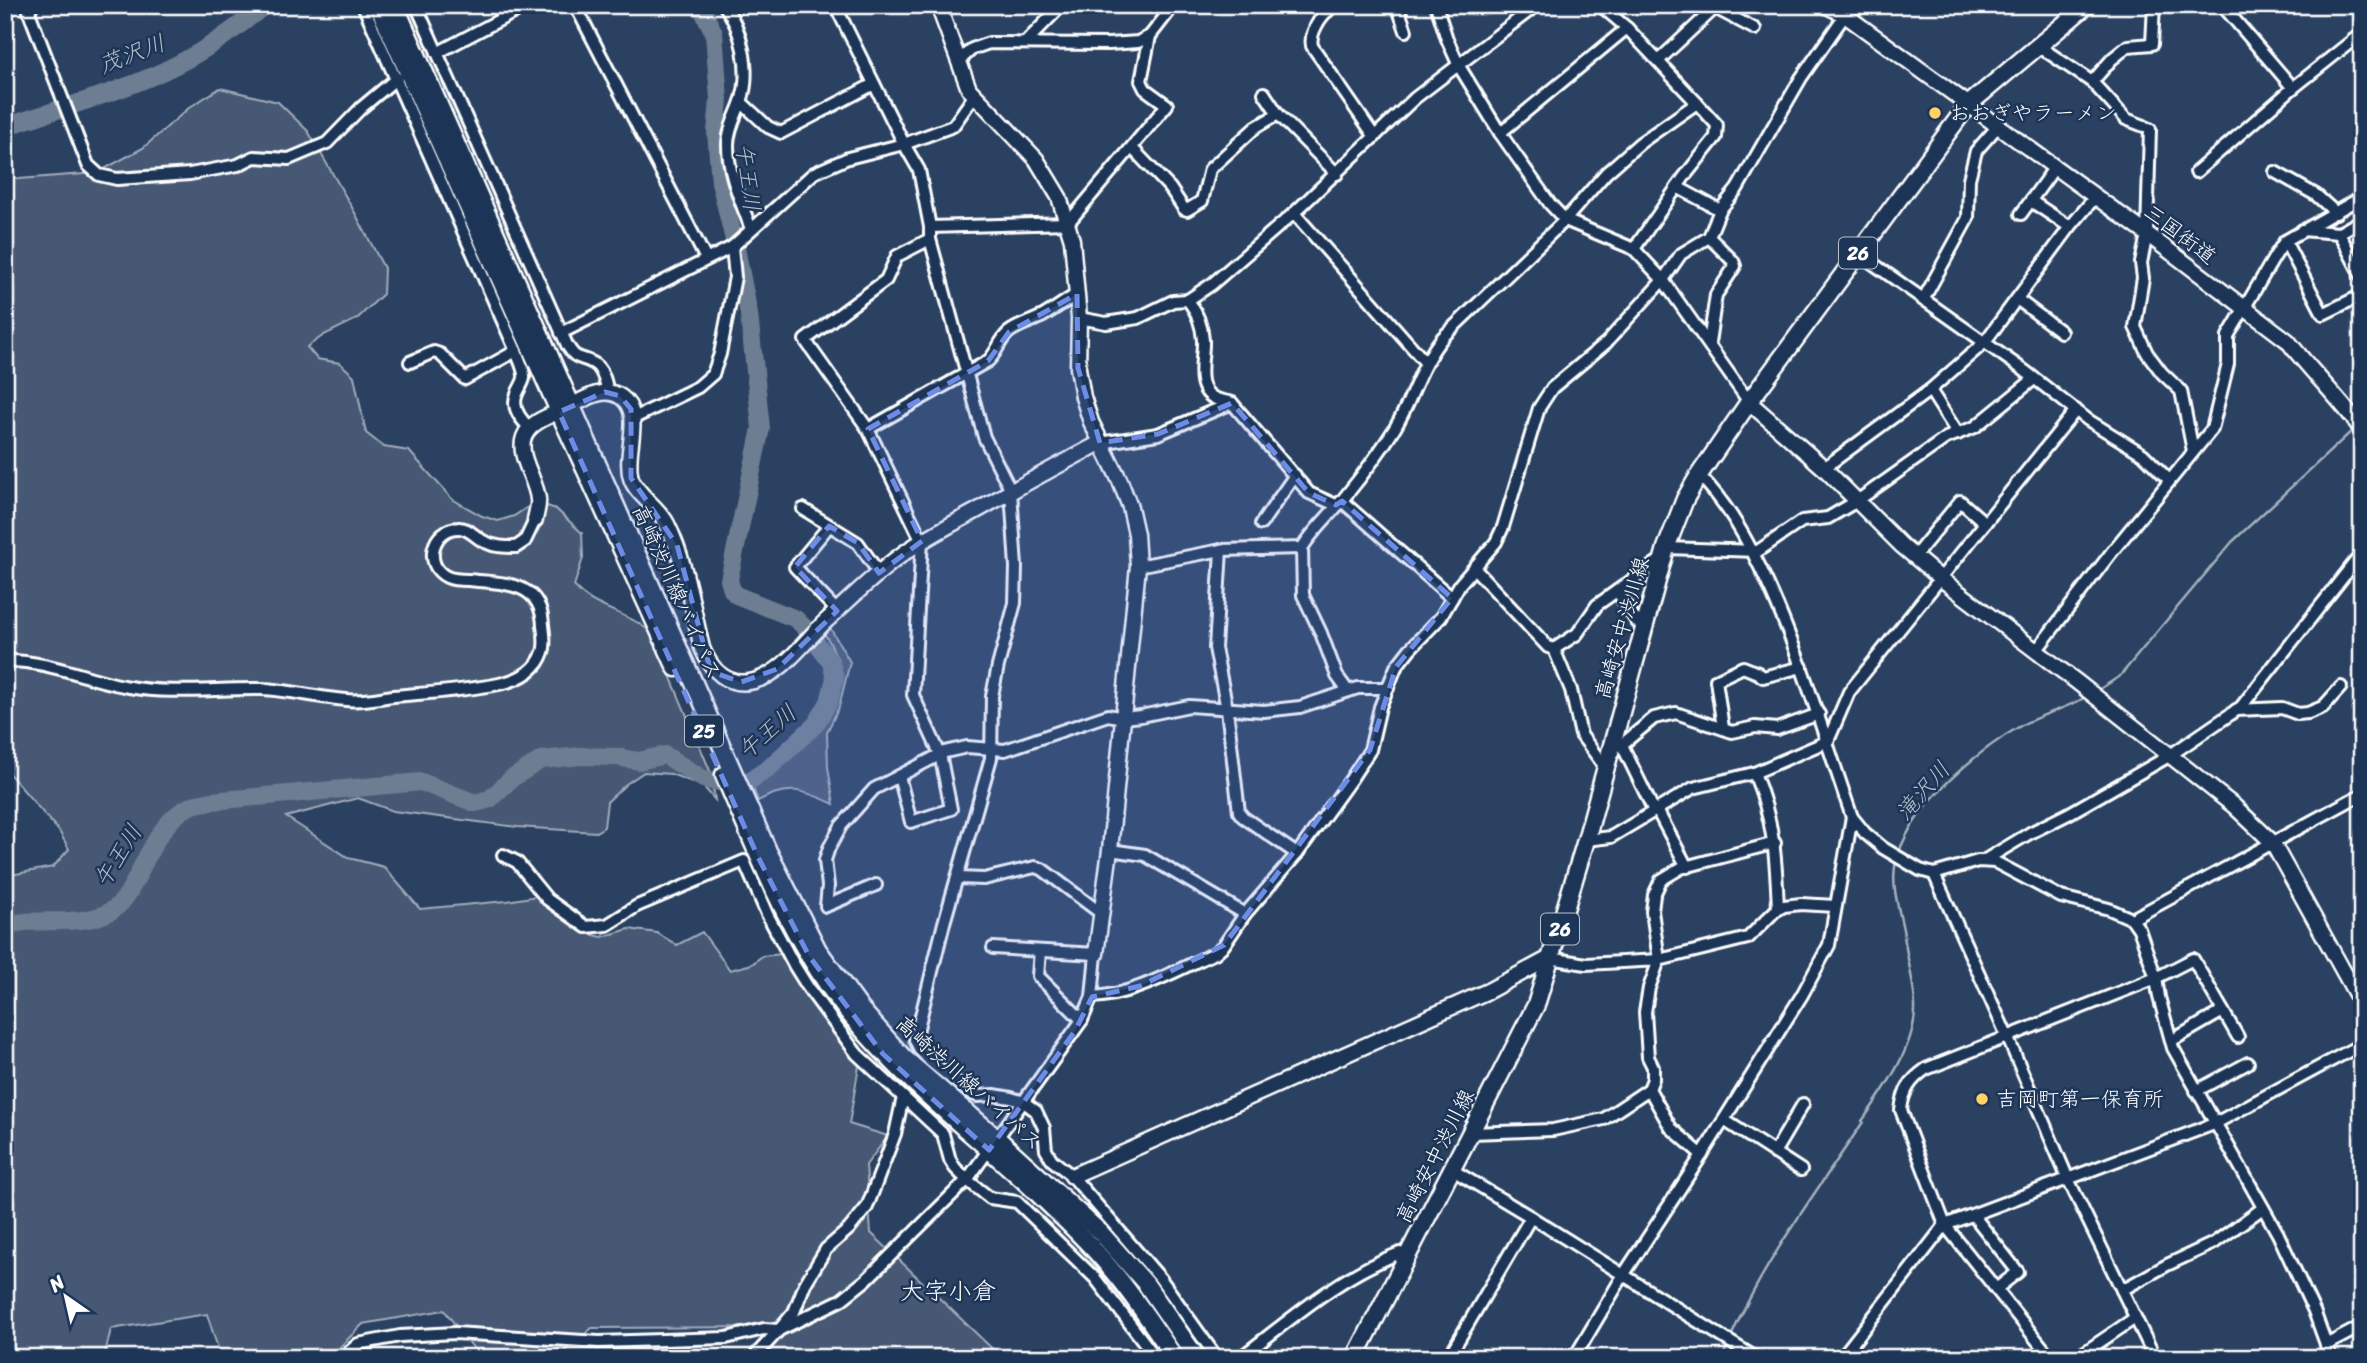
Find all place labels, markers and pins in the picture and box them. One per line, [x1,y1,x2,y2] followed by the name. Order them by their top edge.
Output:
[1949,94,2117,132] place label: おおぎやラーメン
[1927,105,1943,121] marker: おおぎやラーメン
[1996,1080,2164,1118] place label: 吉岡町第一保育所
[1974,1091,1990,1107] marker: 吉岡町第一保育所

